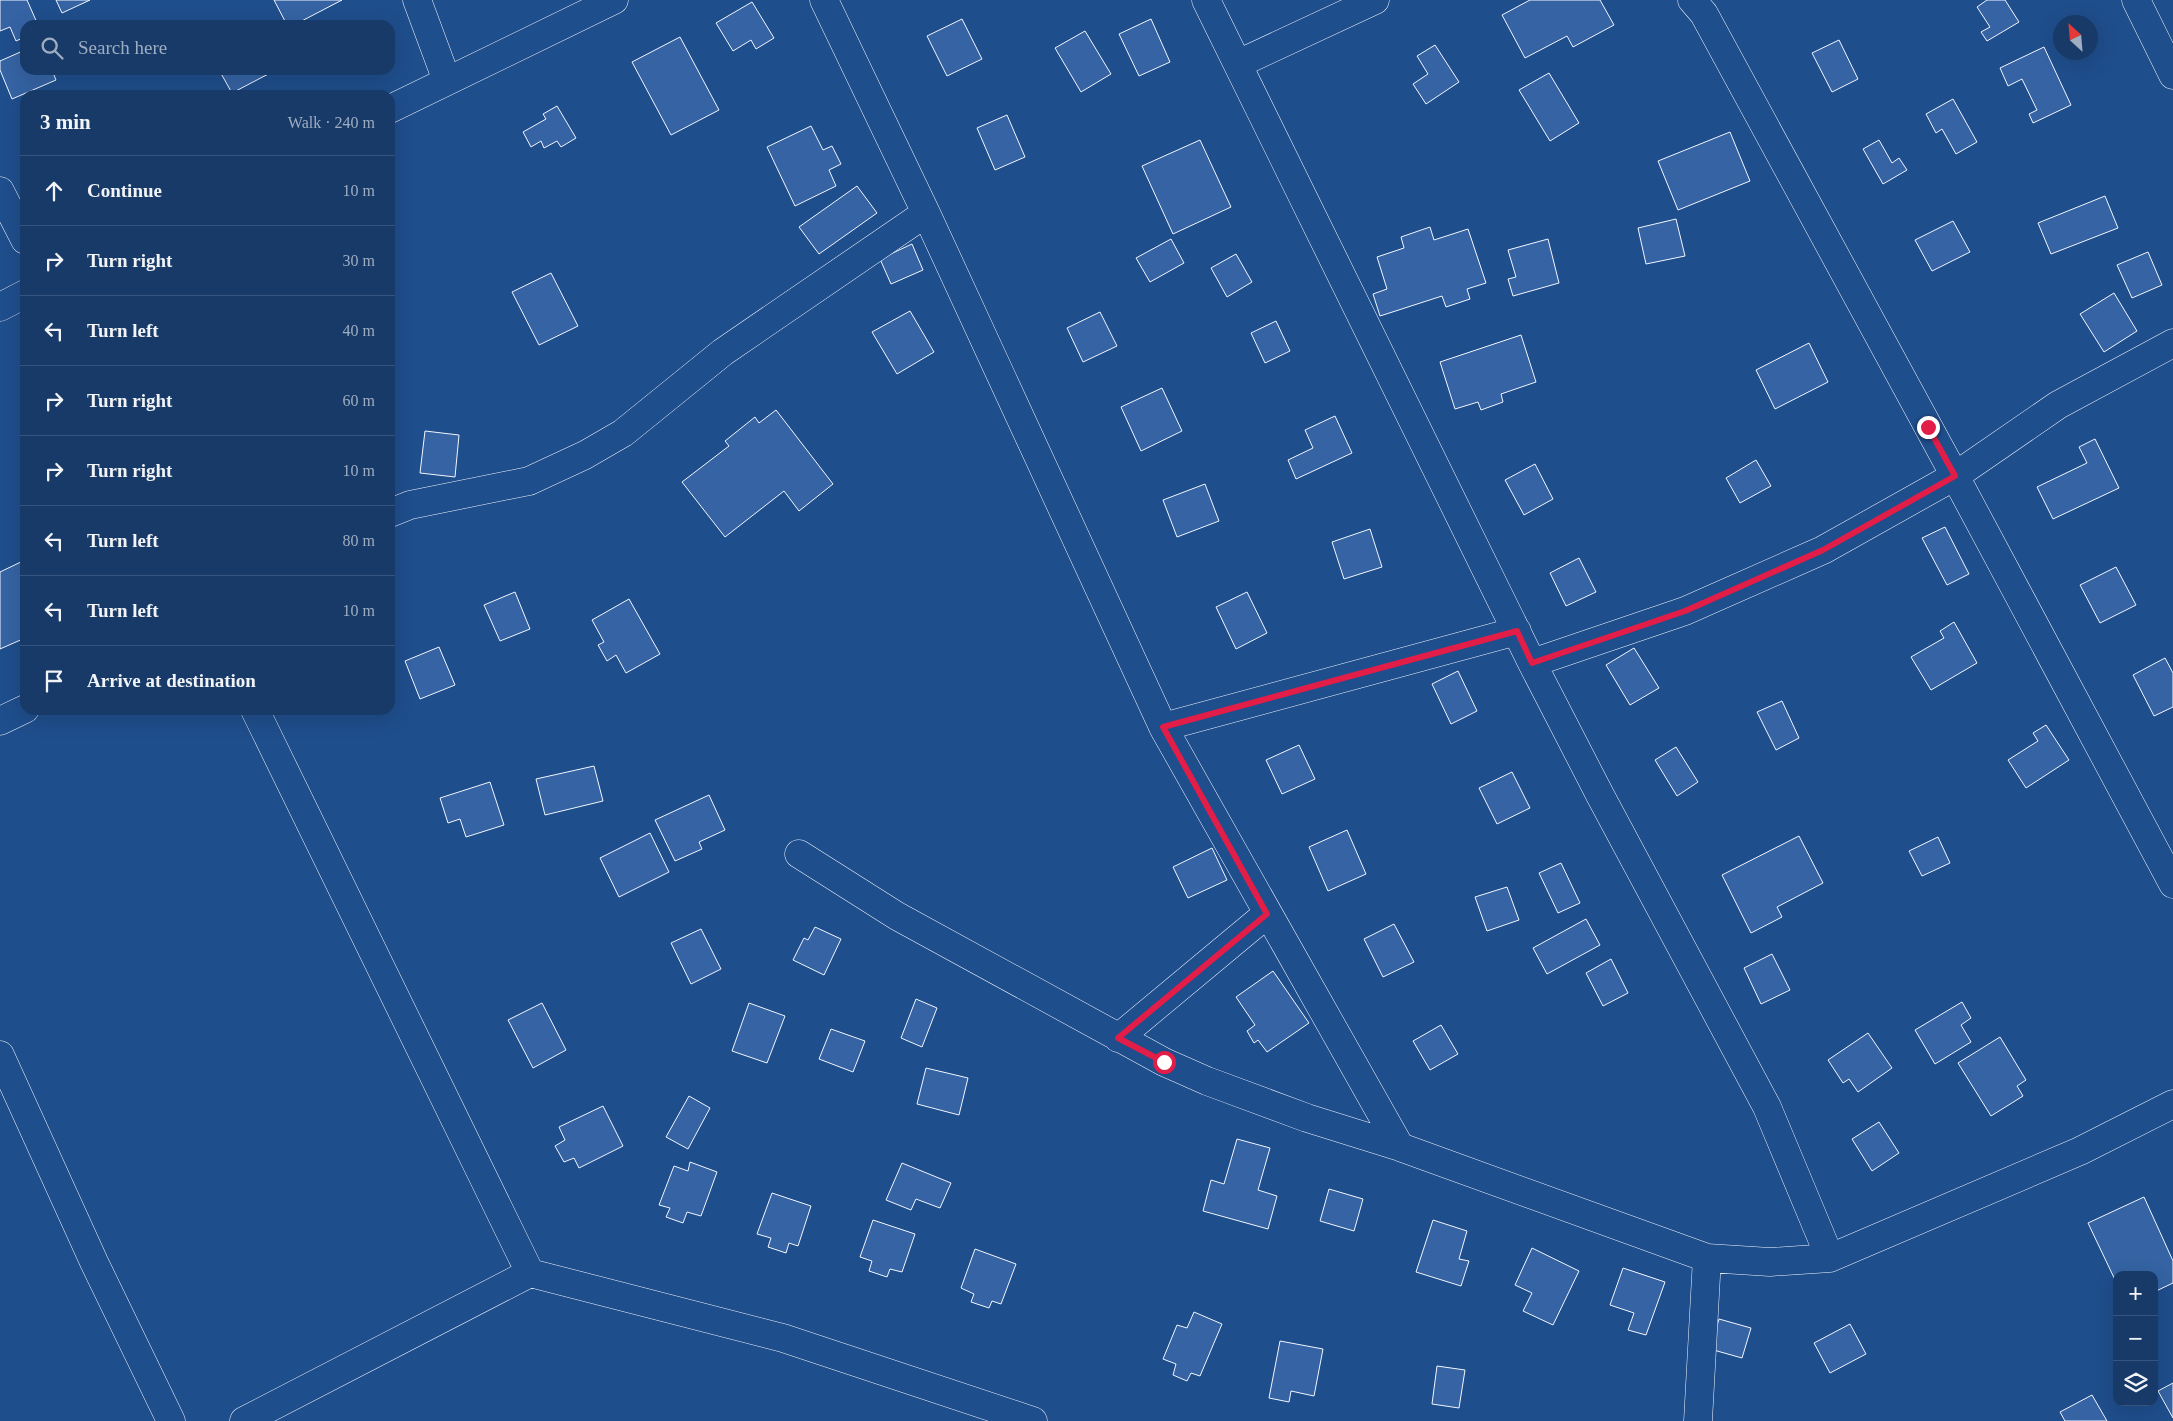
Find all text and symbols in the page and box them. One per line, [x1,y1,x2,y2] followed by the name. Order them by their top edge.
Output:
[2053,15,2098,60] north arrow
[20,20,395,75] search box
[38,34,66,62] icon: search
[78,37,167,58] text: Search here
[40,110,91,134] text: 3 min
[288,114,375,131] text: Walk · 240 m
[40,177,68,205] icon: ahead
[87,180,162,201] text: Continue
[343,182,375,199] text: 10 m
[40,247,68,275] icon: right
[87,250,172,271] text: Turn right
[343,252,375,269] text: 30 m
[40,317,68,345] icon: left
[87,320,159,341] text: Turn left
[343,322,375,339] text: 40 m
[40,387,68,415] icon: right
[87,390,172,411] text: Turn right
[343,392,375,409] text: 60 m
[1917,416,1940,439] route end
[40,457,68,485] icon: right
[87,460,172,481] text: Turn right
[343,462,375,479] text: 10 m
[40,527,68,555] icon: left
[87,530,159,551] text: Turn left
[343,532,375,549] text: 80 m
[40,597,68,625] icon: left
[87,600,159,621] text: Turn left
[343,602,375,619] text: 10 m
[40,667,68,695] icon: arrive
[87,670,256,691] text: Arrive at destination
[1153,1051,1176,1074] route start
[2113,1271,2158,1406] map controls
[2113,1271,2158,1316] button: +
[2113,1316,2158,1361] button: −
[2113,1361,2158,1406] button: layers

